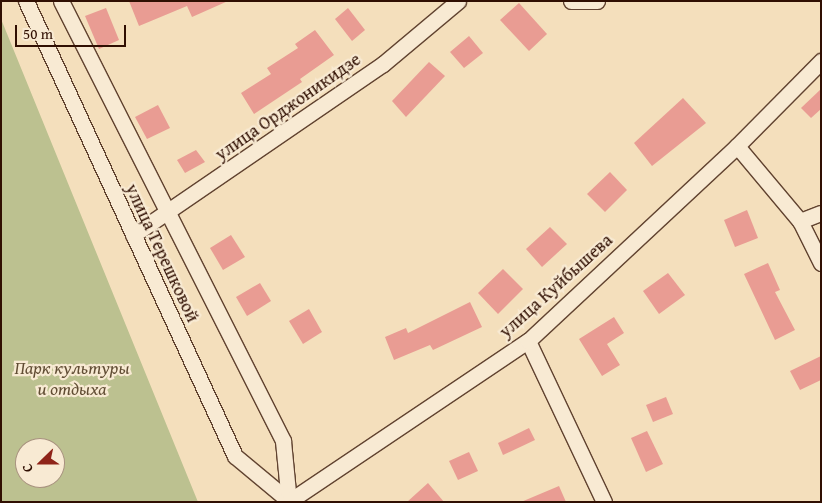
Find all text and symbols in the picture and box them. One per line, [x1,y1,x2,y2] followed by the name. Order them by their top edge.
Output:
[18,15,129,47] scale bar
[23,23,53,44] text: 50 m
[211,49,365,165] street label: улица Орджоникидзе
[120,180,204,326] street label: улица Терешковой
[495,230,617,342] street label: улица Куйбышева
[14,358,130,400] park label: Парк культуры и отдыха
[15,438,65,488] north arrow
[16,461,38,476] text: С

